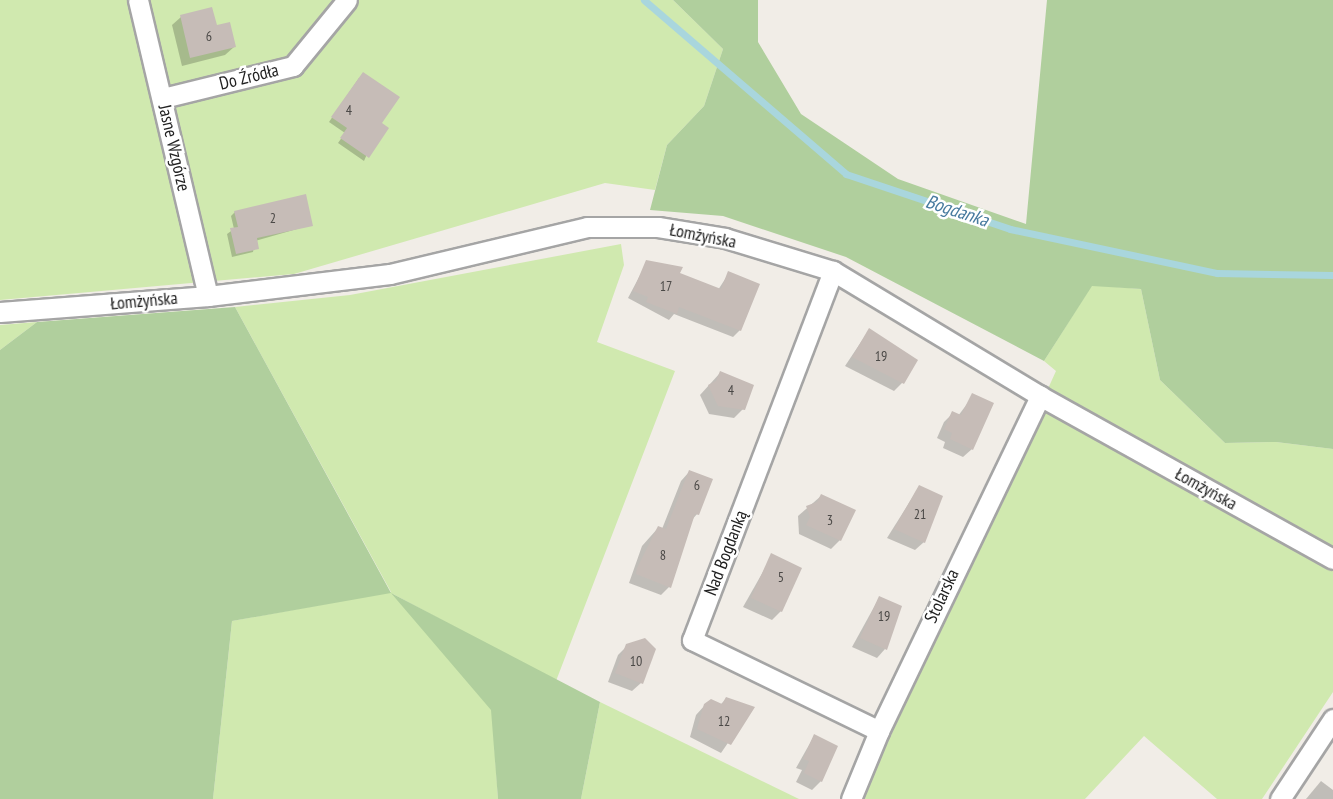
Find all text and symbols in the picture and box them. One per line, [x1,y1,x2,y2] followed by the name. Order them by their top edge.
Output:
[206,28,212,44] house number: 6
[217,59,281,95] street label: Do Źródła
[153,102,195,194] street label: Jasne Wzgórze
[346,102,352,118] house number: 4
[923,190,991,232] water label: Bogdanka
[270,210,276,226] house number: 2
[668,219,738,253] street label: Łomżyńska
[660,278,672,294] house number: 17
[109,287,179,315] street label: Łomżyńska
[875,348,887,364] house number: 19
[728,382,734,398] house number: 4
[1171,463,1241,515] street label: Łomżyńska
[694,477,700,493] house number: 6
[914,506,926,522] house number: 21
[700,507,752,599] street label: Nad Bogdanką
[827,512,833,528] house number: 3
[660,547,666,563] house number: 8
[920,566,964,626] street label: Stolarska
[778,569,784,585] house number: 5
[878,608,890,624] house number: 19
[630,653,642,669] house number: 10
[718,713,730,729] house number: 12

